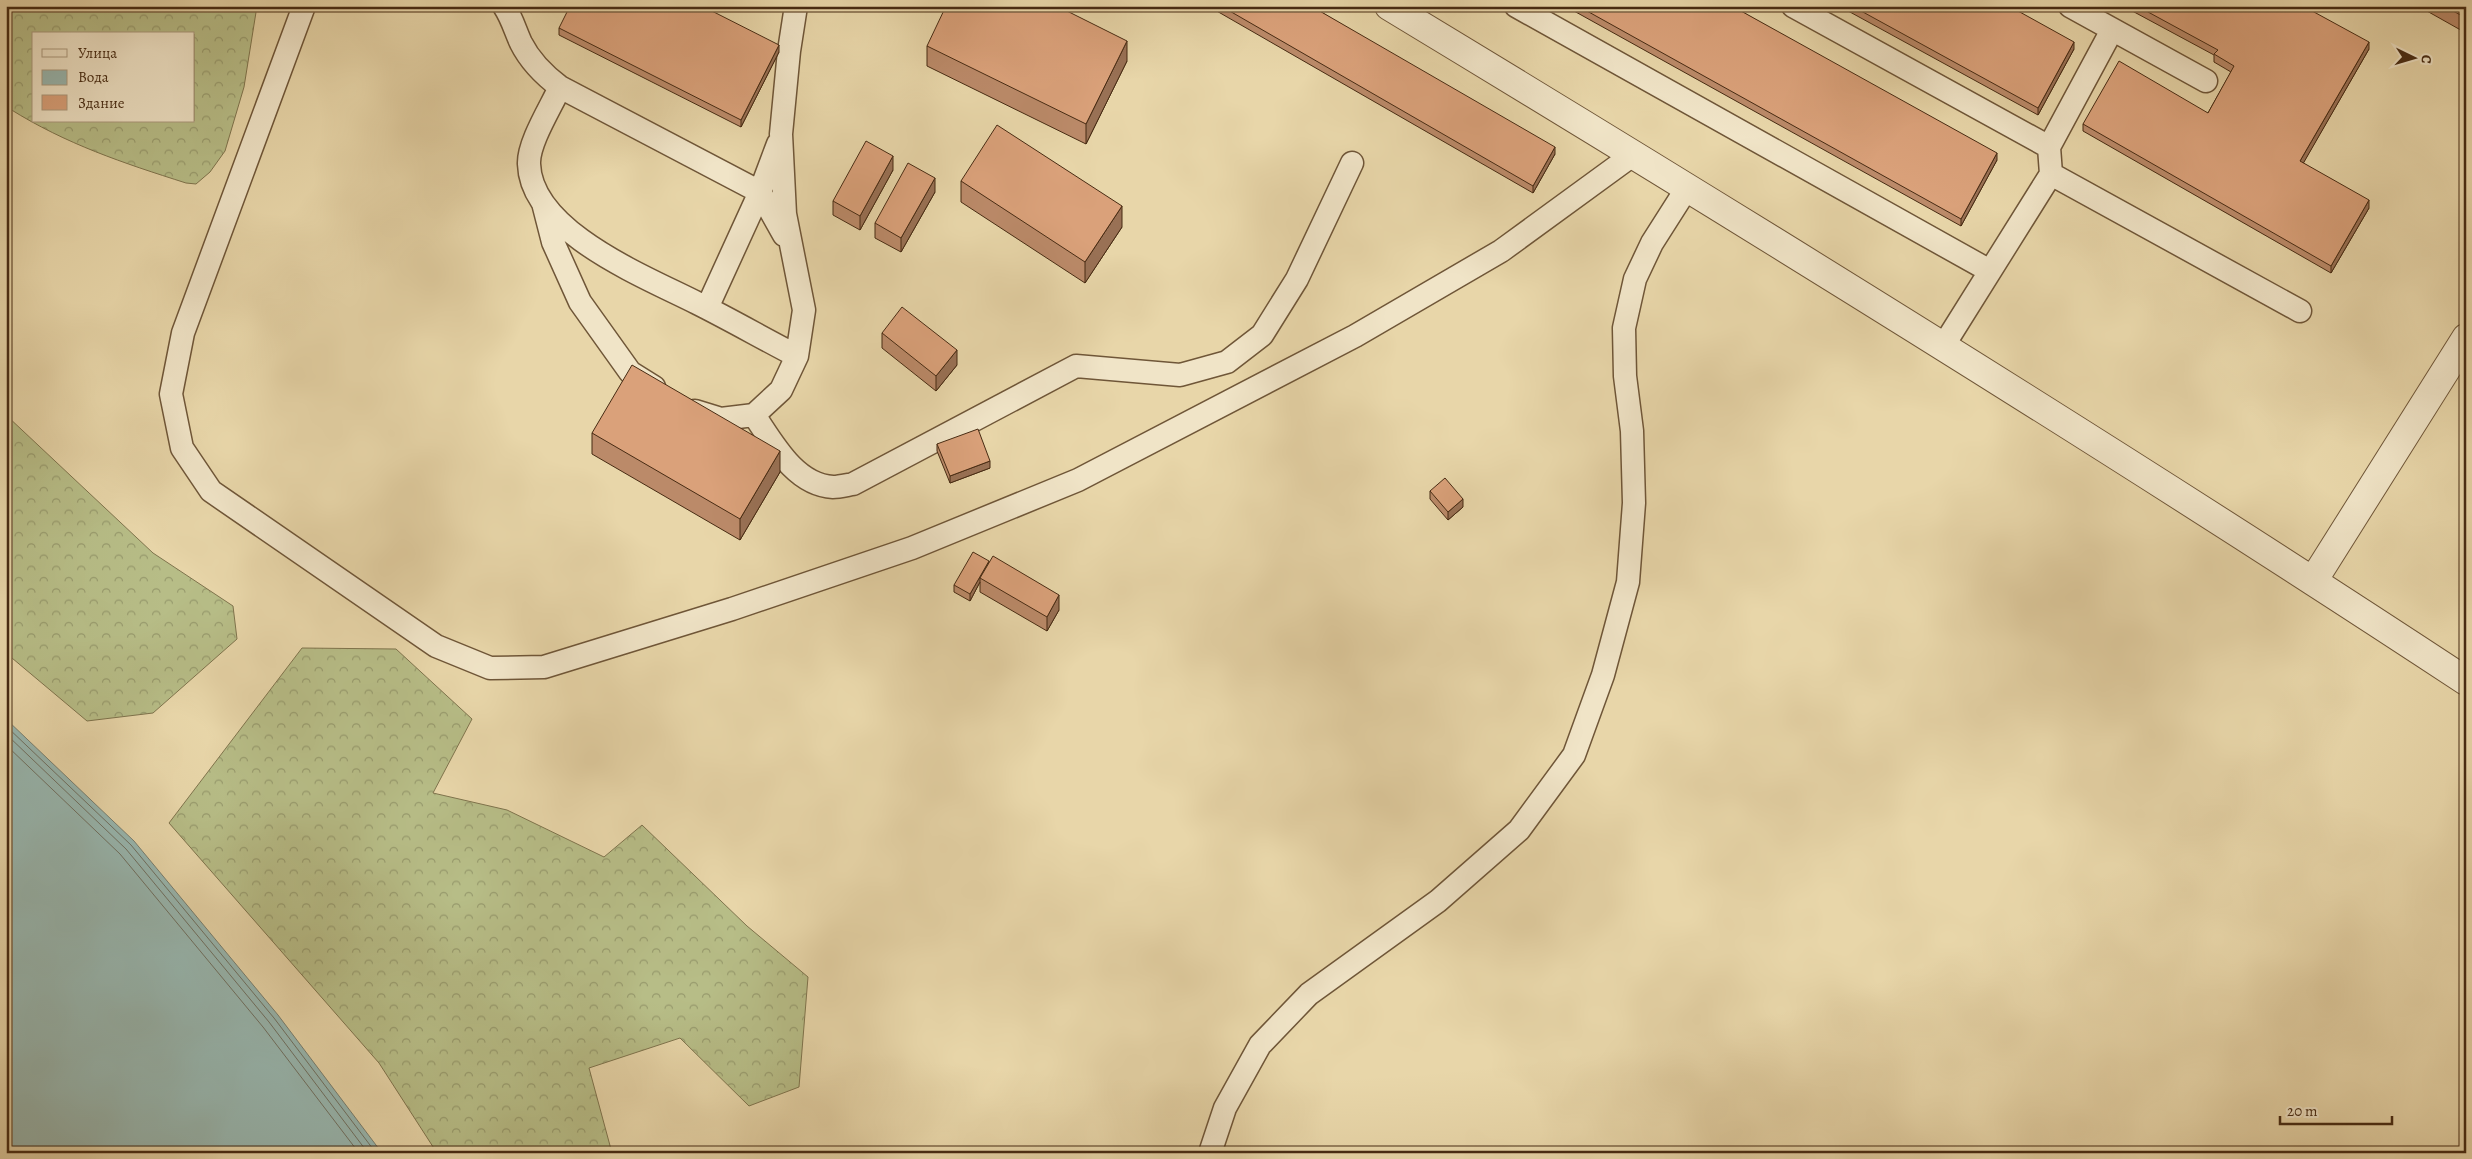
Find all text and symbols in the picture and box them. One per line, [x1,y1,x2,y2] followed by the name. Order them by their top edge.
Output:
[32,32,195,122] legend
[2390,32,2440,82] north arrow
[78,43,117,63] text: Улица
[2417,54,2436,65] text: С
[78,67,109,87] text: Вода
[78,93,125,113] text: Здание
[2280,1094,2392,1126] scale bar
[2287,1101,2318,1121] text: 20 m

